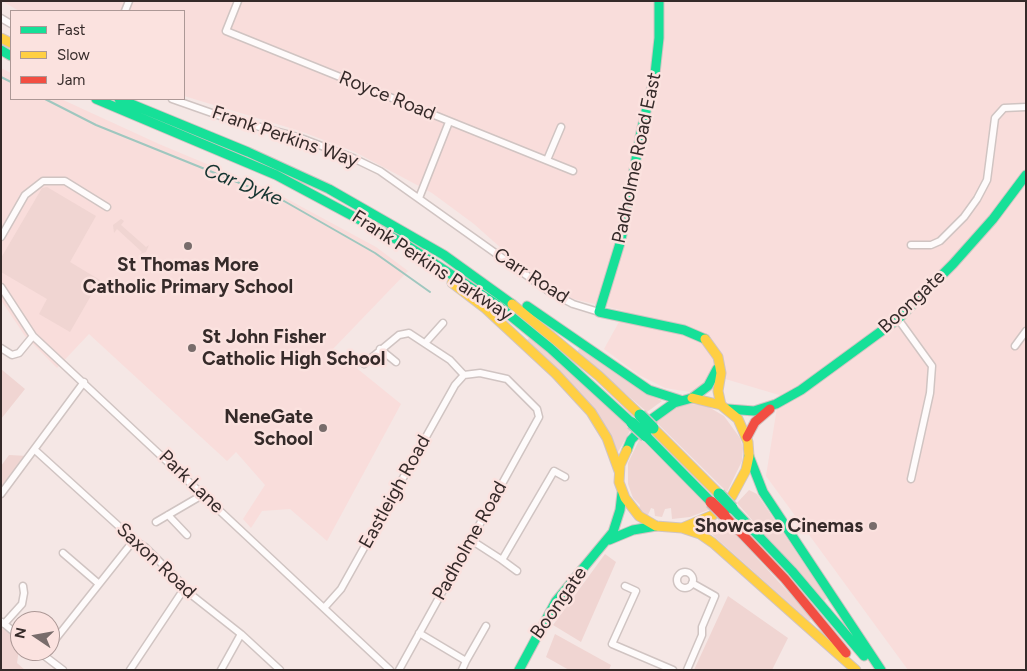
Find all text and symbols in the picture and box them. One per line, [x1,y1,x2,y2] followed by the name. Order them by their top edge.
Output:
[10,10,185,100] legend
[57,21,85,39] text: Fast
[57,46,90,64] text: Slow
[336,66,438,126] street label: Royce Road
[608,70,666,246] street label: Padholme Road East
[57,71,85,89] text: Jam
[209,101,361,173] street label: Frank Perkins Way
[200,158,286,212] water label: Car Dyke
[348,206,516,326] street label: Frank Perkins Parkway
[182,240,194,252] marker: St Thomas More Catholic Primary School
[489,243,573,309] street label: Carr Road
[83,254,293,298] place label: St Thomas More Catholic Primary School
[874,265,950,339] street label: Boongate
[202,326,385,370] place label: St John Fisher Catholic High School
[186,342,198,354] marker: St John Fisher Catholic High School
[224,406,313,450] place label: NeneGate School
[317,422,329,434] marker: NeneGate School
[354,431,436,553] street label: Eastleigh Road
[154,446,228,518] street label: Park Lane
[428,478,512,604] street label: Padholme Road
[694,515,863,537] place label: Showcase Cinemas
[112,518,200,604] street label: Saxon Road
[867,520,879,532] marker: Showcase Cinemas
[526,563,592,643] street label: Boongate
[10,611,60,661] north arrow
[11,626,30,640] text: N

